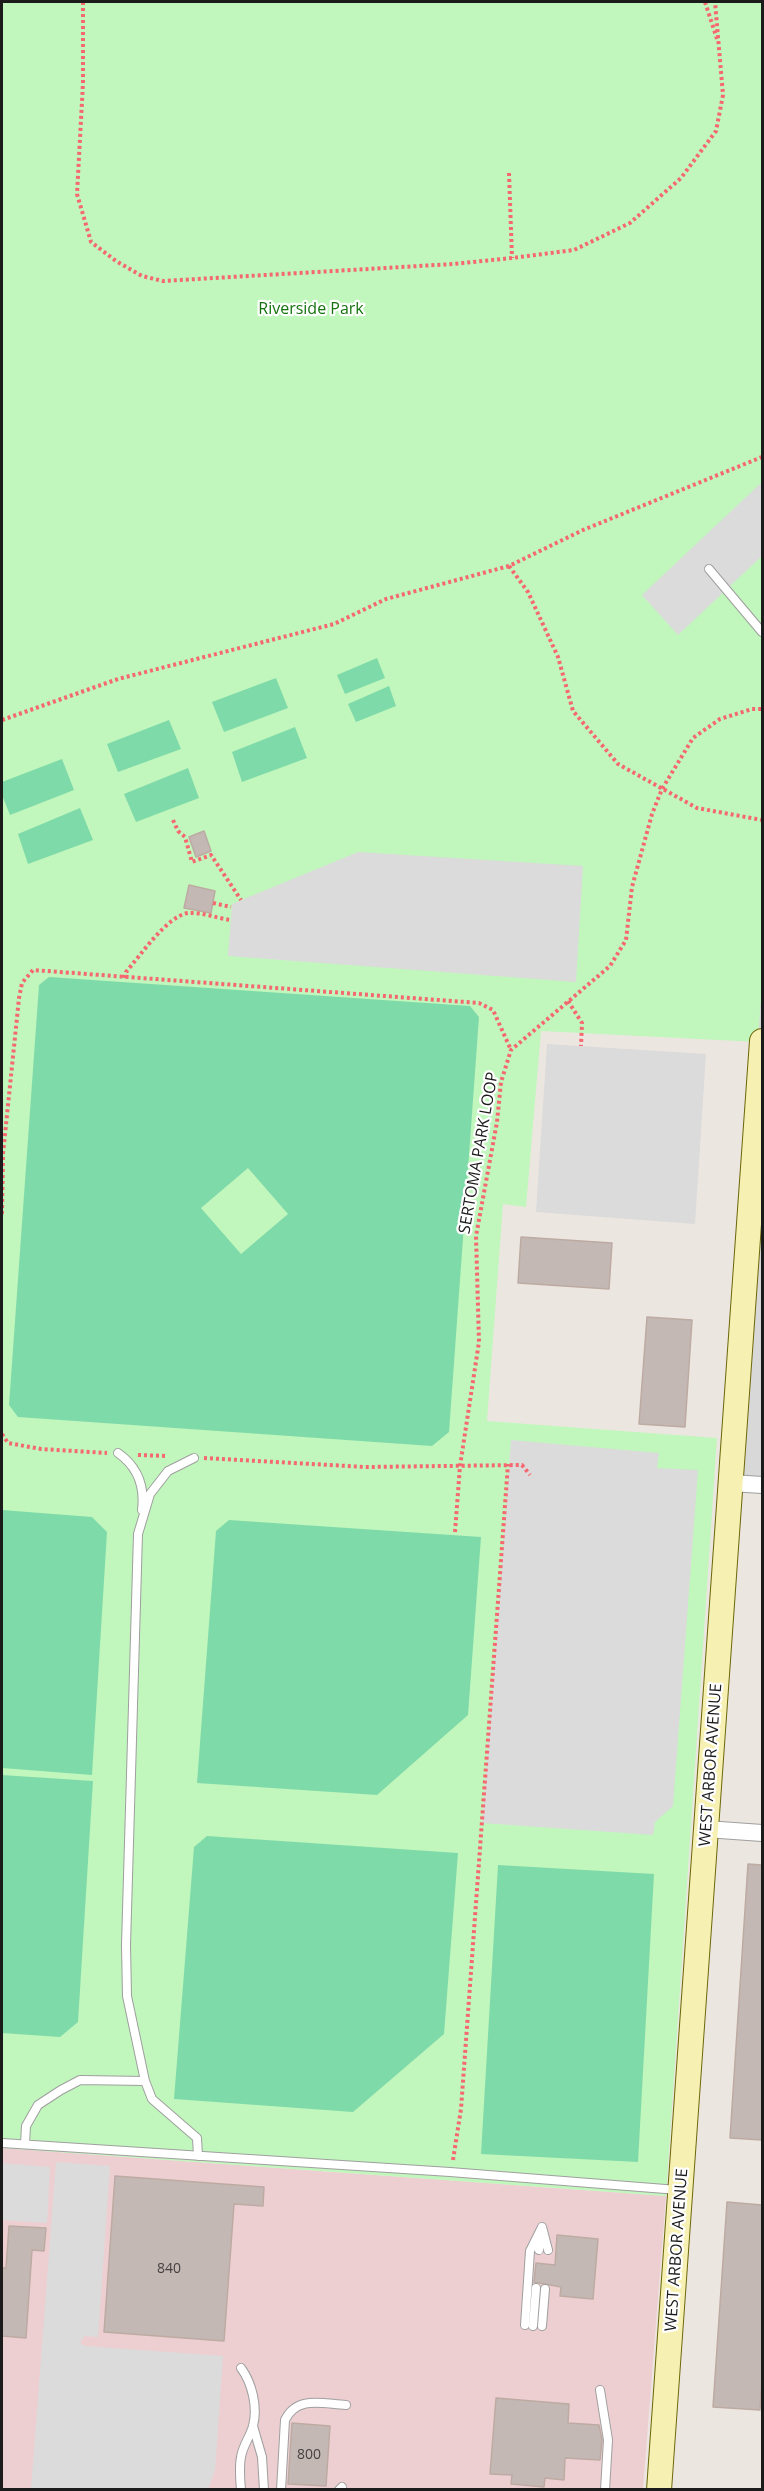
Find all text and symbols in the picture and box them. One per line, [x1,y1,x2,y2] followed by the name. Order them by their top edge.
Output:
[258,299,364,319] park label: Riverside Park
[455,1071,503,1235] street label: SERTOMA PARK LOOP
[696,1683,726,1847] street label: WEST ARBOR AVENUE
[662,2168,692,2332] street label: WEST ARBOR AVENUE
[157,2261,181,2277] house number: 840
[297,2447,321,2463] house number: 800

